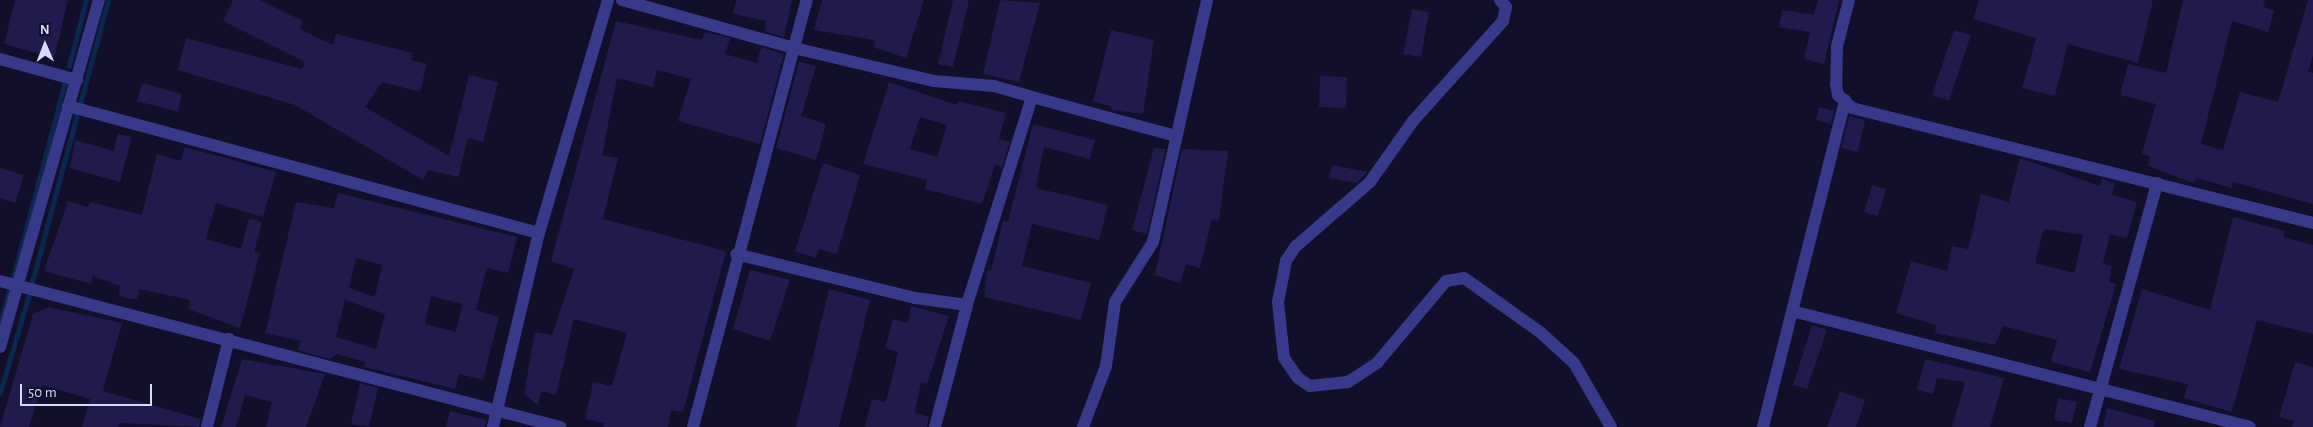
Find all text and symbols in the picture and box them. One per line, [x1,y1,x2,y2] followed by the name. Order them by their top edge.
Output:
[20,20,70,70] north arrow
[40,23,50,37] text: N
[22,374,155,406] scale bar
[28,385,57,400] text: 50 m

